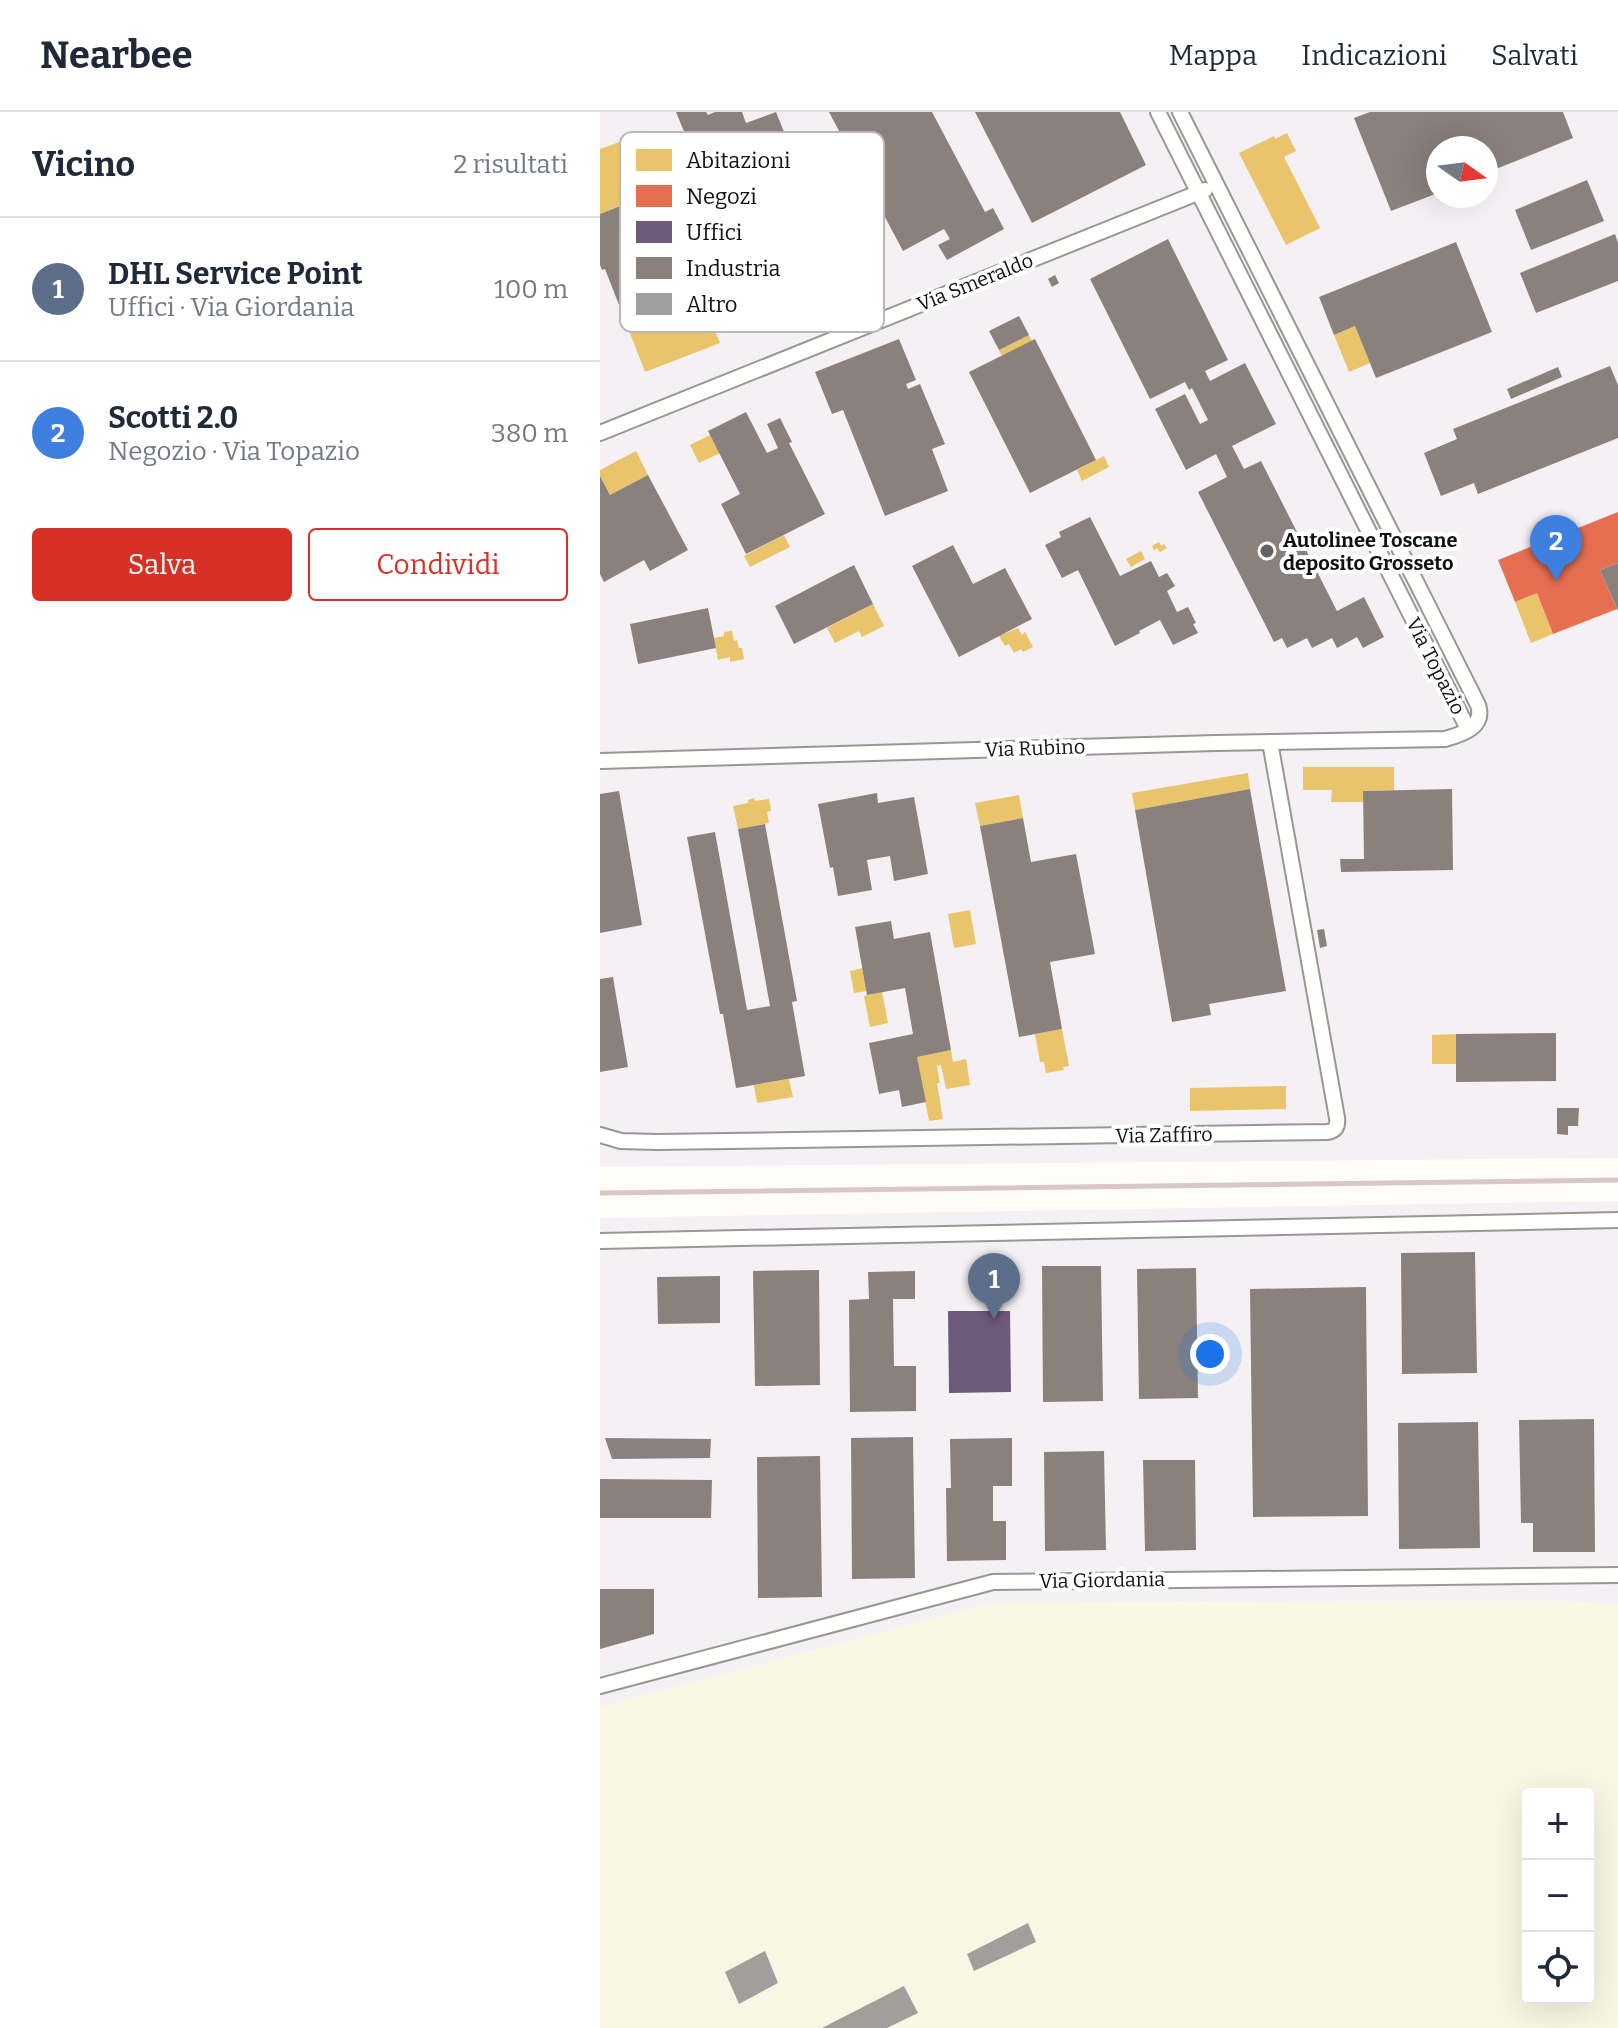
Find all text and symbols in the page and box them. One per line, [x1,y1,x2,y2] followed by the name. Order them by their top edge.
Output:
[40,32,193,78] text: Nearbee
[1169,39,1257,72] text: Mappa
[1301,39,1447,72] text: Indicazioni
[1491,39,1578,72] text: Salvati
[620,132,884,332] legend
[1426,136,1498,208] north arrow
[32,144,135,185] text: Vicino
[686,147,791,174] text: Abitazioni
[453,149,568,180] text: 2 risultati
[686,183,757,210] text: Negozi
[686,219,743,246] text: Uffici
[913,248,1037,316] street label: Via Smeraldo
[686,255,781,282] text: Industria
[108,256,363,292] text: DHL Service Point
[52,274,64,305] text: 1
[494,274,568,305] text: 100 m
[686,291,737,318] text: Altro
[108,292,354,323] text: Uffici · Via Giordania
[108,400,238,436] text: Scotti 2.0
[51,418,65,449] text: 2
[491,418,568,449] text: 380 m
[108,436,360,467] text: Negozio · Via Topazio
[1530,515,1582,581] pin: 2
[32,528,292,601] button: Salva
[308,528,568,601] button: Condividi
[1283,528,1457,575] place label: Autolinee Toscane deposito Grosseto
[1258,542,1276,560] marker: Autolinee Toscane deposito Grosseto
[1401,613,1471,719] street label: Via Topazio
[984,734,1086,762] street label: Via Rubino
[1115,1122,1213,1148] street label: Via Zaffiro
[968,1253,1020,1319] pin: 1
[1190,1334,1230,1374] your location
[1039,1567,1165,1593] street label: Via Giordania
[1522,1788,1594,2004] map controls
[1522,1788,1594,1860] button: +
[1522,1860,1594,1932] button: −
[1522,1932,1594,2004] button: locate

